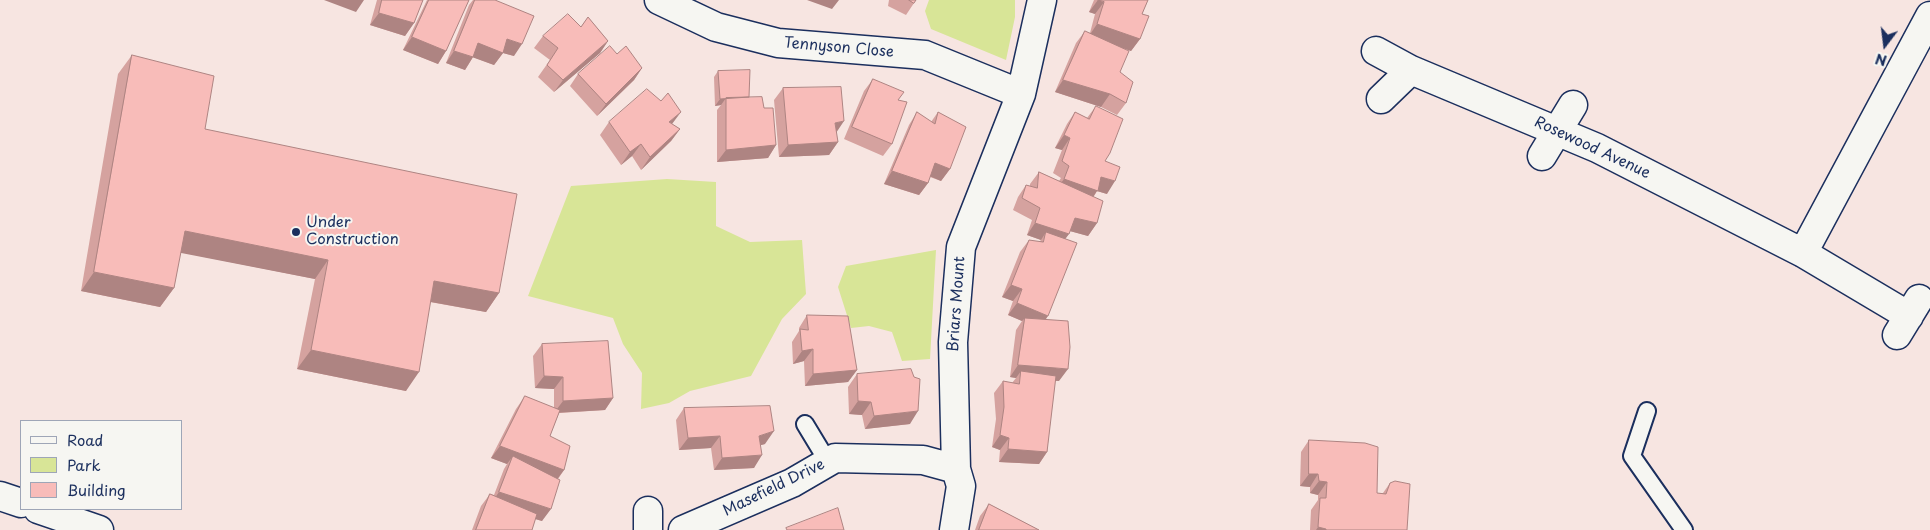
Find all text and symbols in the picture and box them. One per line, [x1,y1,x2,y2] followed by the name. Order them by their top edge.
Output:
[1860,20,1910,70] north arrow
[783,34,895,62] street label: Tennyson Close
[1873,48,1889,72] text: N
[1531,113,1653,183] street label: Rosewood Avenue
[306,214,399,249] place label: Under Construction
[290,226,302,238] marker: Under Construction
[945,256,969,352] street label: Briars Mount
[20,420,182,510] legend
[67,428,103,451] text: Road
[67,453,101,476] text: Park
[720,456,828,520] street label: Masefield Drive
[67,478,126,501] text: Building

